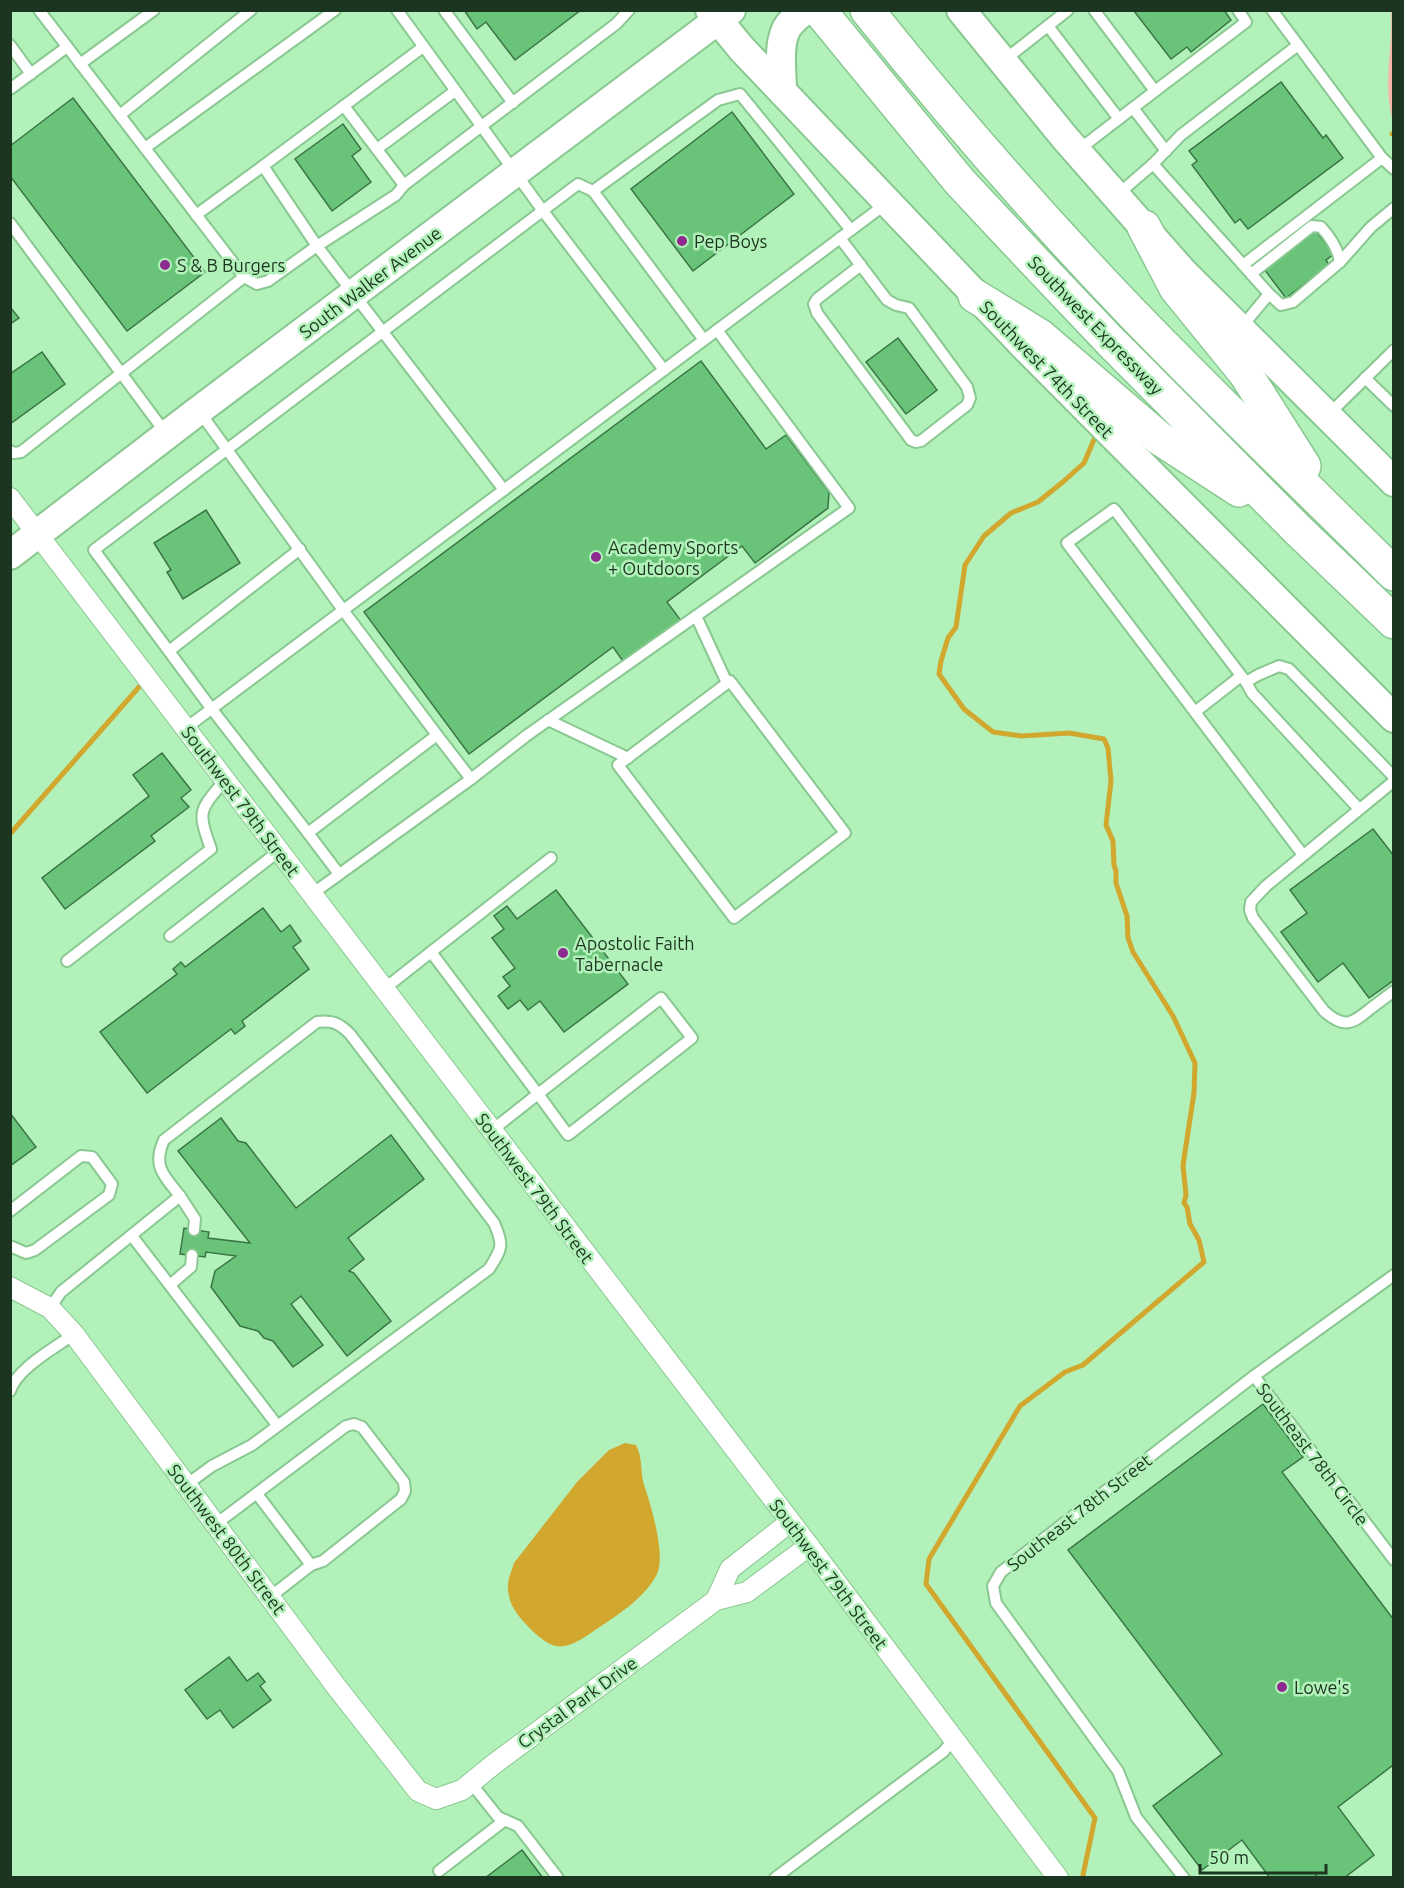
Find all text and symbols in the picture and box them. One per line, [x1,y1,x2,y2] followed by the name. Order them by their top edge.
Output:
[295,222,445,342] street label: South Walker Avenue
[694,231,768,251] place label: Pep Boys
[675,234,689,248] marker: Pep Boys
[1025,252,1168,399] street label: Southwest Expressway
[177,255,286,275] place label: S & B Burgers
[158,258,172,272] marker: S & B Burgers
[976,296,1118,442] street label: Southwest 74th Street
[608,537,738,578] place label: Academy Sports + Outdoors
[589,550,603,564] marker: Academy Sports + Outdoors
[178,722,304,880] street label: Southwest 79th Street
[575,933,694,974] place label: Apostolic Faith Tabernacle
[556,946,570,960] marker: Apostolic Faith Tabernacle
[472,1109,598,1267] street label: Southwest 79th Street
[1253,1379,1373,1529] street label: Southeast 78th Circle
[1003,1449,1155,1575] street label: Southeast 78th Street
[164,1460,290,1618] street label: Southwest 80th Street
[766,1495,892,1653] street label: Southwest 79th Street
[514,1652,640,1752] street label: Crystal Park Drive
[1294,1677,1350,1697] place label: Lowe's
[1275,1680,1289,1694] marker: Lowe's
[1200,1837,1326,1875] scale bar
[1209,1847,1249,1867] text: 50 m

